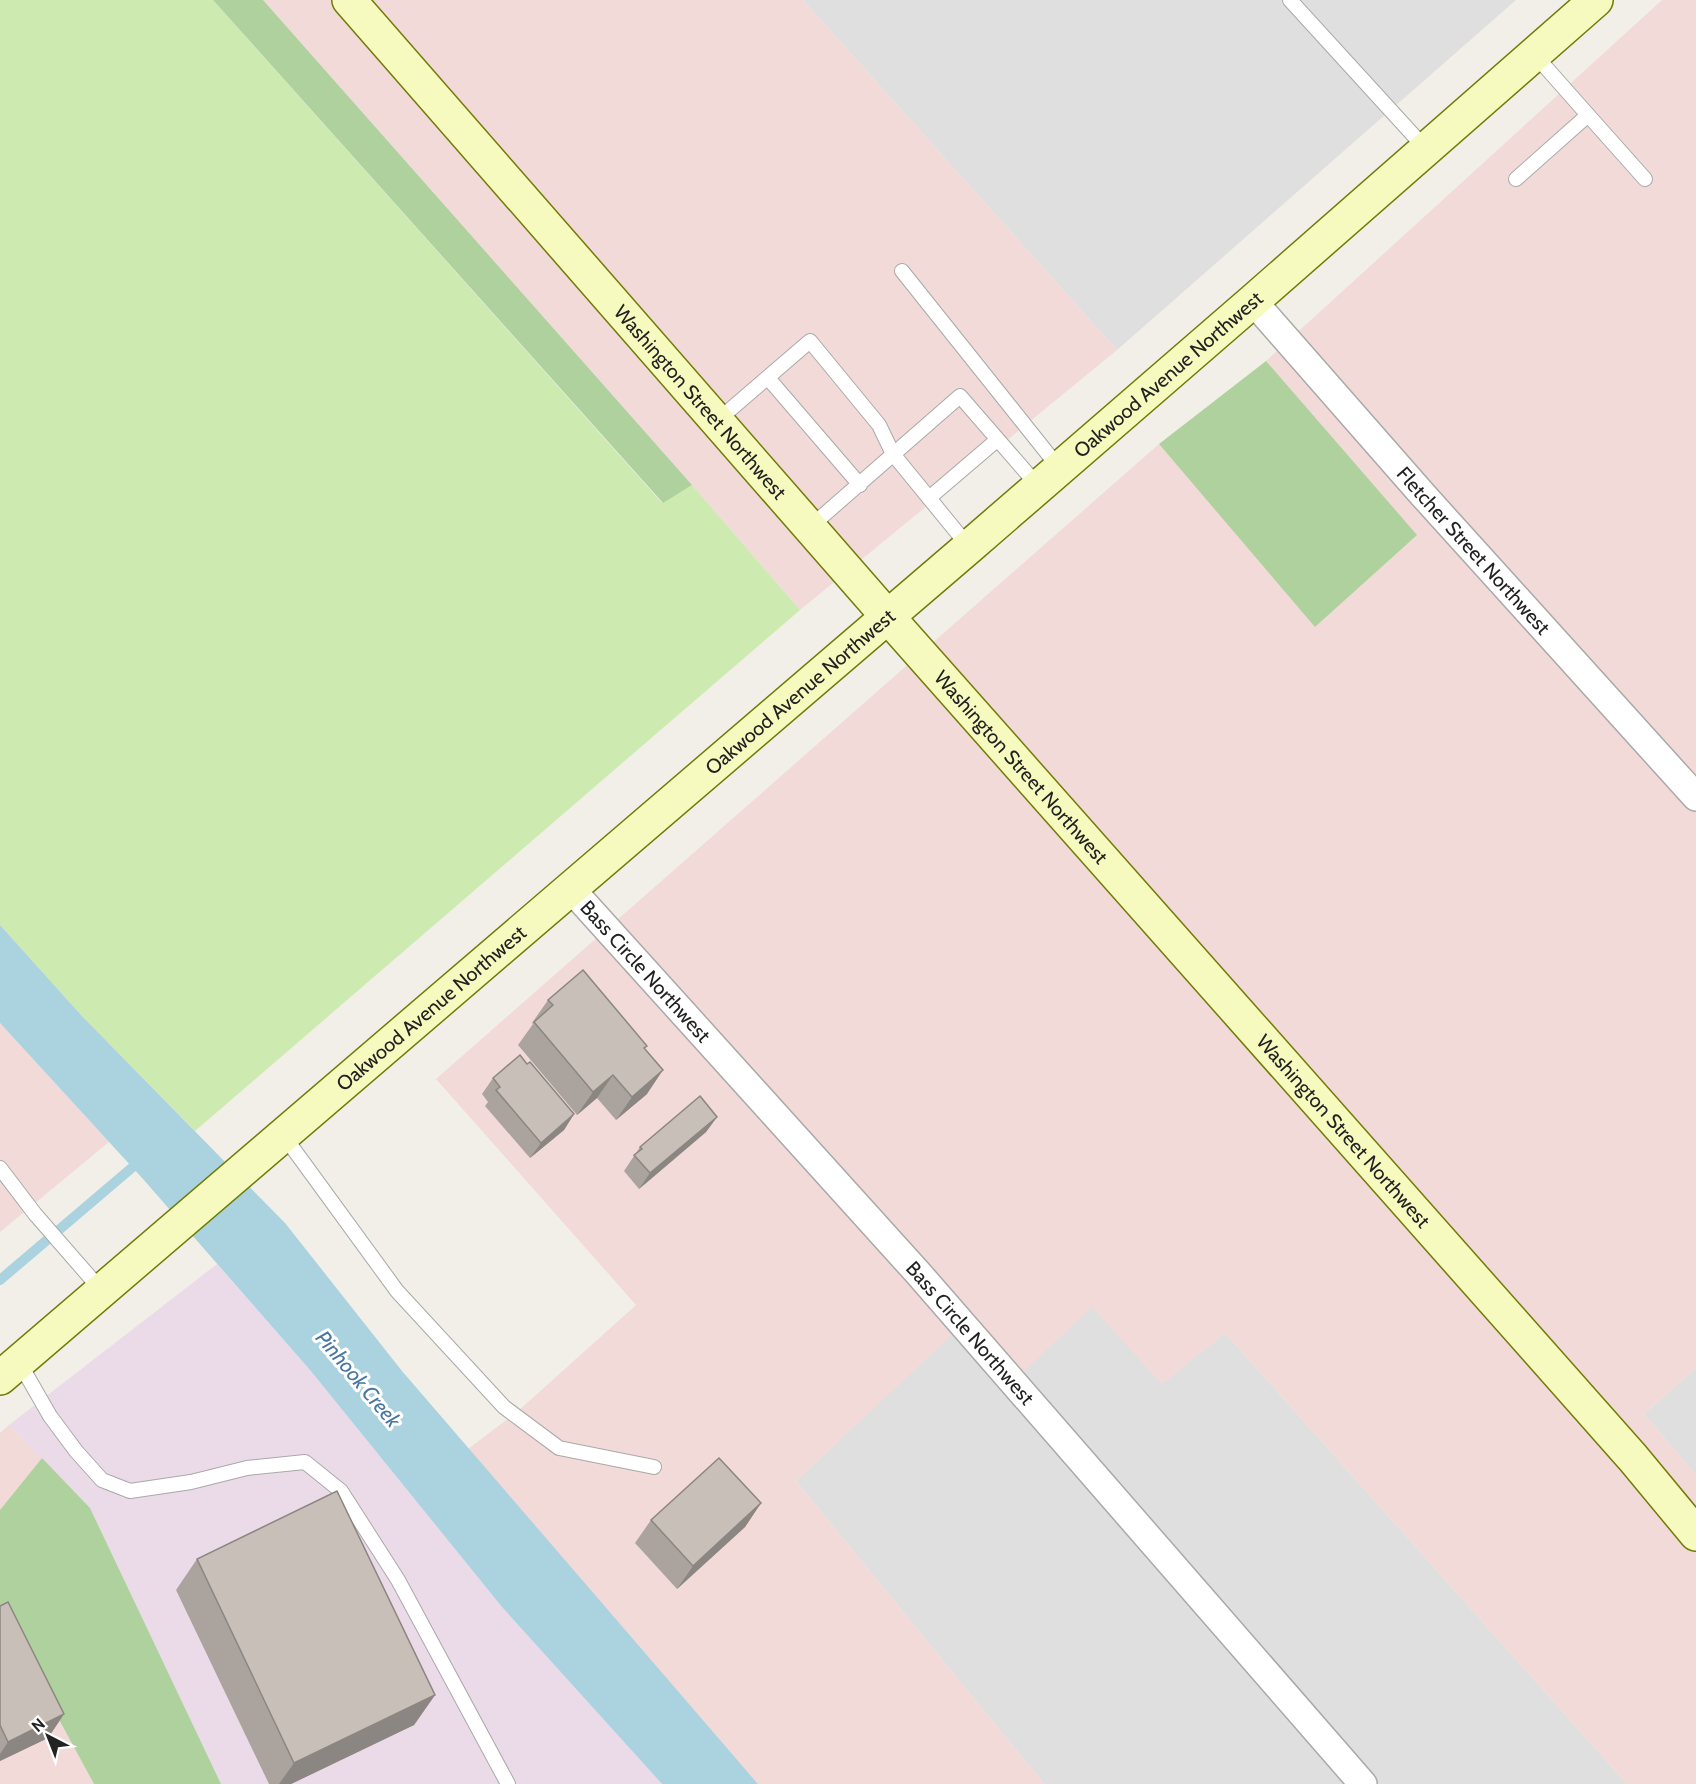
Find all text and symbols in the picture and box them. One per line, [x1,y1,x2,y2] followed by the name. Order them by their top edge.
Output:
[1069,286,1268,463] street label: Oakwood Avenue Northwest
[609,300,792,504] street label: Washington Street Northwest
[1392,462,1555,639] street label: Fletcher Street Northwest
[700,604,900,780] street label: Oakwood Avenue Northwest
[929,666,1113,869] street label: Washington Street Northwest
[575,896,716,1047] street label: Bass Circle Northwest
[331,920,531,1096] street label: Oakwood Avenue Northwest
[1252,1030,1435,1233] street label: Washington Street Northwest
[901,1256,1039,1410] street label: Bass Circle Northwest
[311,1325,407,1433] water label: Pinhook Creek
[18,1706,78,1766] north arrow
[28,1714,49,1736] text: N

